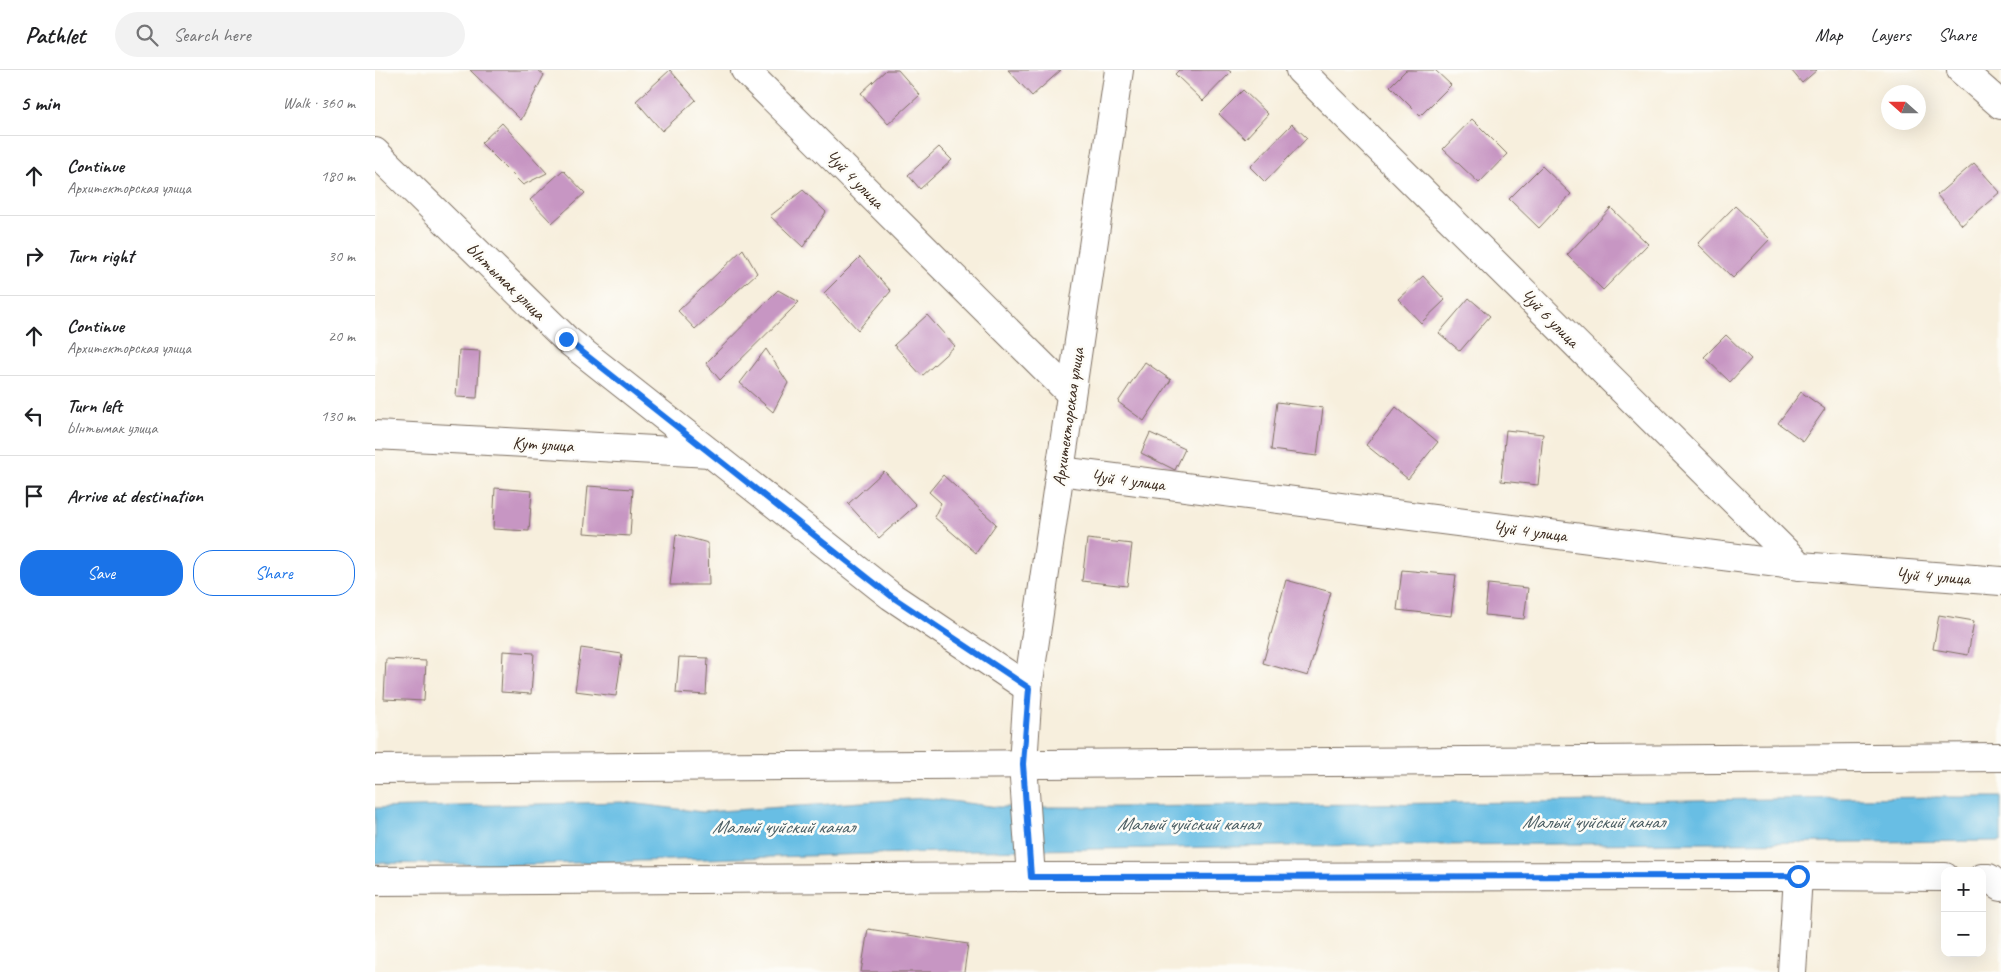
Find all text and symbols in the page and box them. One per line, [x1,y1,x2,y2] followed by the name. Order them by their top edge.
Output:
[115,12,465,57] search box
[25,20,85,50] text: Pathlet
[133,21,161,49] icon: search
[173,23,251,47] text: Search here
[1815,24,1843,46] text: Map
[1871,24,1910,46] text: Layers
[1938,24,1976,46] text: Share
[1881,85,1926,130] north arrow
[20,90,60,116] text: 5 min
[283,93,355,113] text: Walk · 360 m
[821,145,890,214] street label: Чуй 4 улица
[67,154,124,178] text: Continue
[20,162,48,190] icon: ahead
[321,166,355,186] text: 180 m
[67,178,191,198] text: Архитекторская улица
[462,238,551,325] street label: Ынтымак улица
[20,242,48,270] icon: right
[67,244,134,268] text: Turn right
[328,246,355,266] text: 30 m
[1516,284,1585,353] street label: Чуй 6 улица
[67,314,124,338] text: Continue
[20,322,48,350] icon: ahead
[328,326,355,346] text: 20 m
[555,328,578,351] route end
[67,338,191,358] text: Архитекторская улица
[1047,345,1089,488] street label: Архитекторская улица
[67,394,122,418] text: Turn left
[20,402,48,430] icon: left
[321,406,355,426] text: 130 m
[67,418,157,438] text: Ынтымак улица
[512,431,575,457] street label: Кут улица
[1090,465,1168,496] street label: Чуй 4 улица
[20,482,48,510] icon: arrive
[67,484,203,508] text: Arrive at destination
[1492,516,1570,547] street label: Чуй 4 улица
[20,550,183,596] button: Save
[193,550,355,596] button: Share
[1895,562,1972,590] street label: Чуй 4 улица
[1522,810,1667,834] water label: Малый чуйский канал
[1117,812,1262,836] water label: Малый чуйский канал
[712,815,857,839] water label: Малый чуйский канал
[1787,865,1810,888] route start
[1941,867,1986,957] map controls
[1941,867,1986,912] button: +
[1941,912,1986,957] button: −

